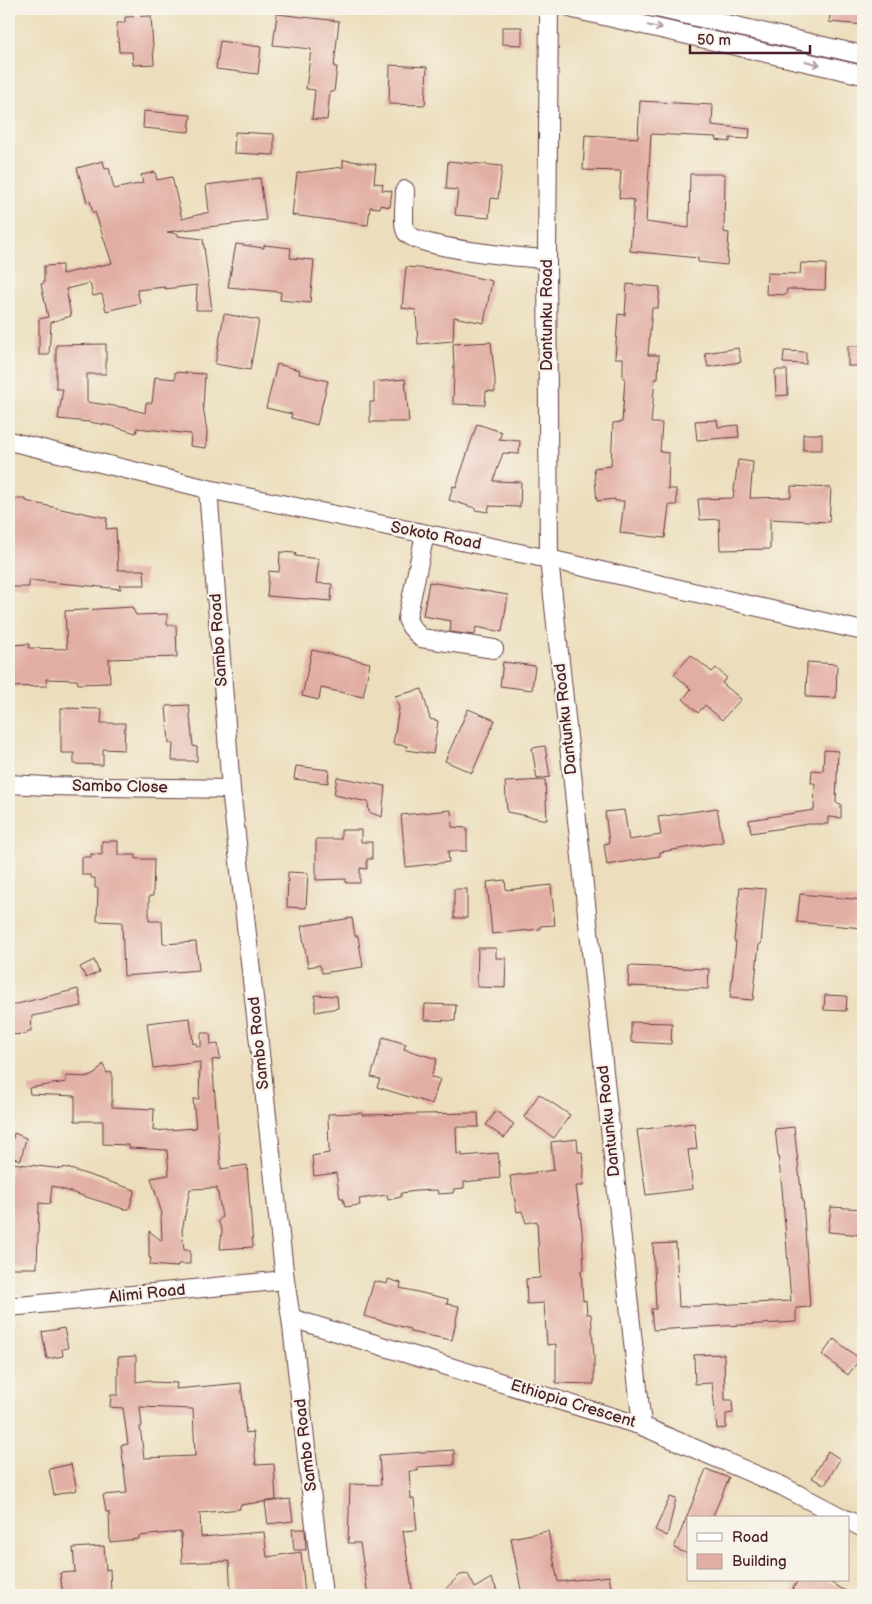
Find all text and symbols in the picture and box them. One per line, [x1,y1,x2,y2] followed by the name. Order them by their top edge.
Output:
[690,22,810,54] scale bar
[646,23,662,32] one-way arrow
[697,31,731,50] text: 50 m
[805,59,821,68] one-way arrow
[538,259,557,371] street label: Dantunku Road
[389,518,483,554] street label: Sokoto Road
[206,593,232,687] street label: Sambo Road
[551,662,581,776] street label: Dantunku Road
[72,777,169,797] street label: Sambo Close
[245,996,273,1090] street label: Sambo Road
[594,1064,624,1178] street label: Dantunku Road
[108,1281,186,1307] street label: Alimi Road
[508,1376,638,1432] street label: Ethiopia Crescent
[291,1398,321,1492] street label: Sambo Road
[687,1516,850,1582] legend
[732,1528,768,1547] text: Road
[732,1552,787,1571] text: Building

